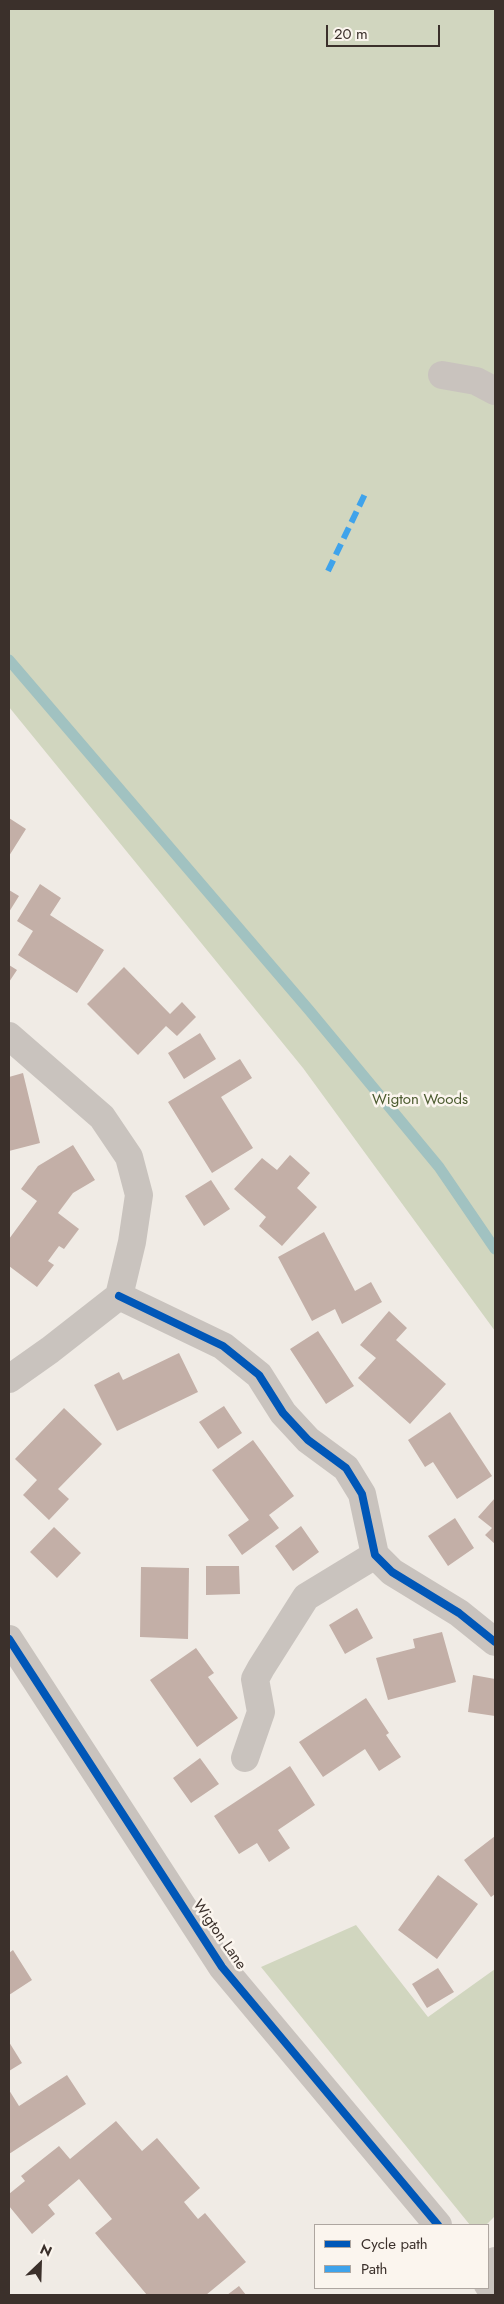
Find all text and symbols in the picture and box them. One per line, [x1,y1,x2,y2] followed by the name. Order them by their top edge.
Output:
[329,15,443,47] scale bar
[334,23,368,45] text: 20 m
[372,1091,468,1109] park label: Wigton Woods
[188,1897,250,1973] street label: Wigton Lane
[314,2224,489,2289] legend
[361,2233,428,2255] text: Cycle path
[15,2239,65,2289] north arrow
[37,2239,55,2262] text: N
[361,2258,387,2280] text: Path

